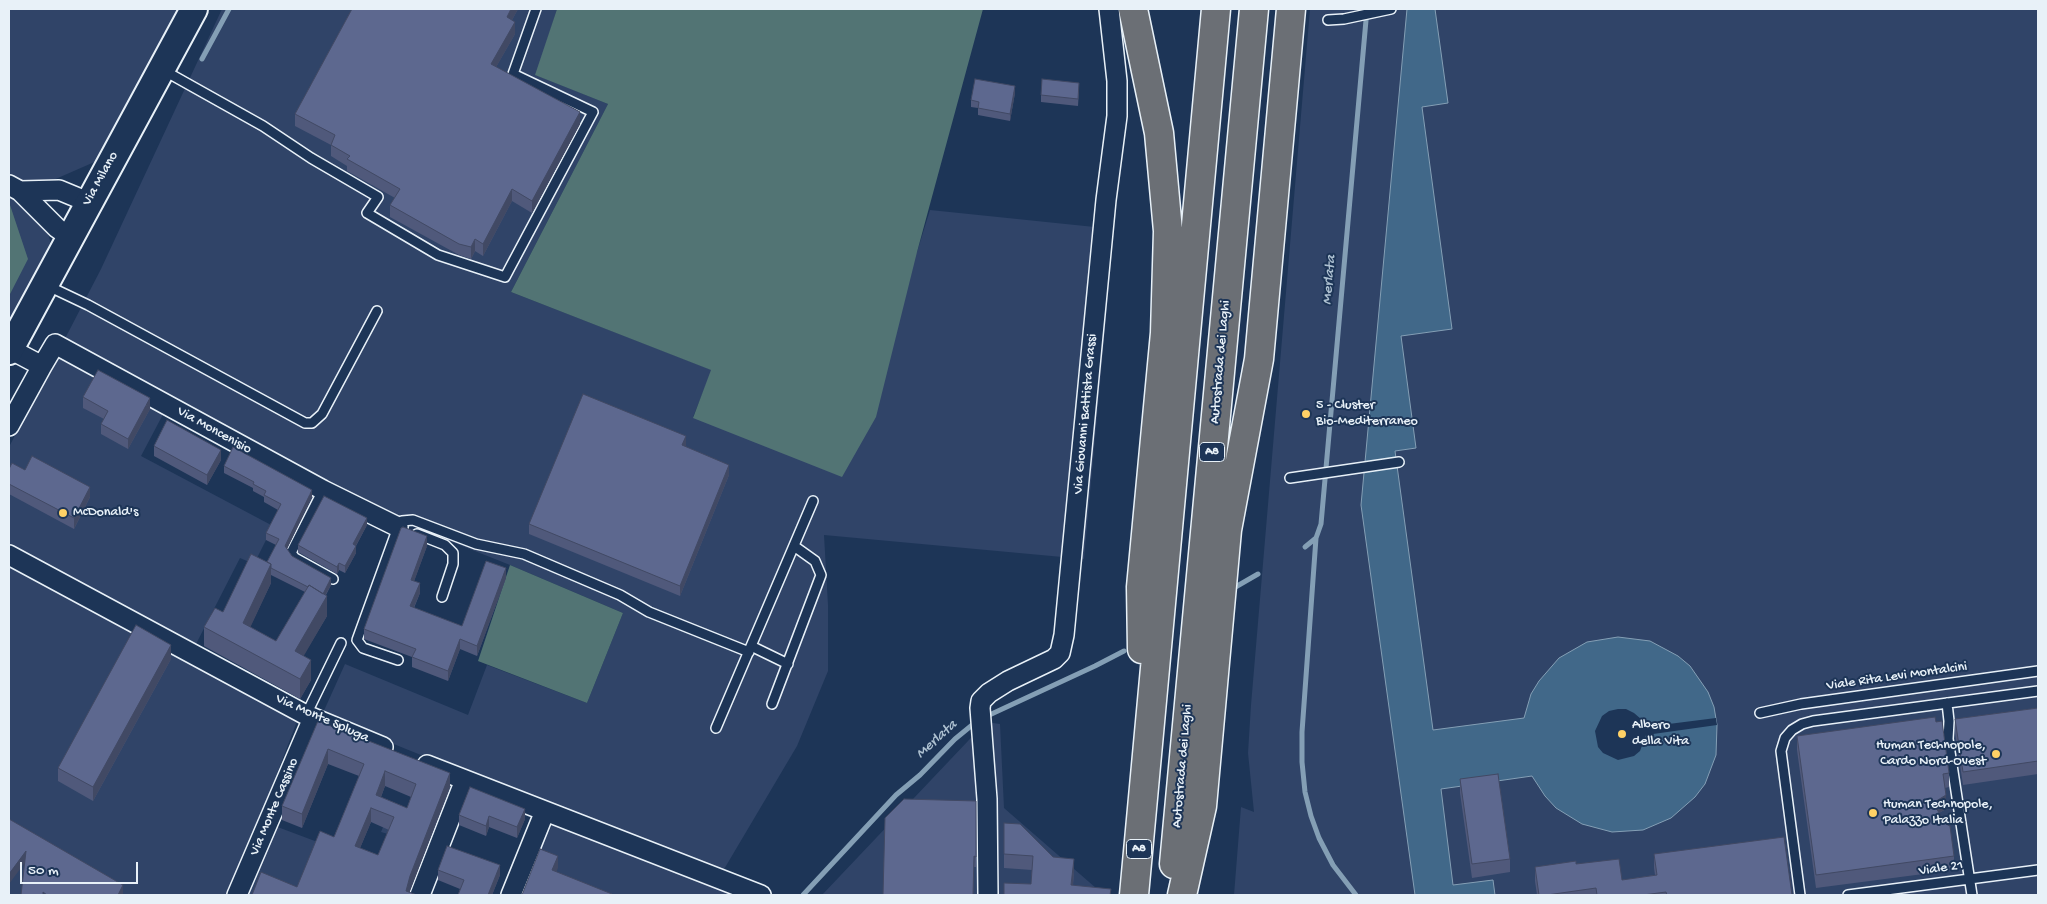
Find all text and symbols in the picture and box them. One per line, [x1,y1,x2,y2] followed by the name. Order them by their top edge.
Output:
[79,149,123,209] street label: Via Milano
[1319,255,1341,305] water label: Merlata
[1207,300,1235,424] street label: Autostrada dei Laghi
[1071,333,1101,495] street label: Via Giovanni Battista Grassi
[1316,398,1418,431] place label: 5 - Cluster Bio-Mediterraneo
[174,404,254,458] street label: Via Moncenisio
[1300,408,1312,420] marker: 5 - Cluster Bio-Mediterraneo
[1200,442,1224,462] road number: A8
[73,505,138,521] place label: McDonald's
[57,507,69,519] marker: McDonald's
[1826,659,1968,695] street label: Viale Rita Levi Montalcini
[273,691,371,747] street label: Via Monte Spluga
[1169,704,1197,828] street label: Autostrada dei Laghi
[913,717,961,763] water label: Merlata
[1632,718,1689,750] place label: Albero della Vita
[1616,728,1628,740] marker: Albero della Vita
[1876,738,1986,770] place label: Human Technopole, Cardo Nord-Ovest
[1990,748,2002,760] marker: Human Technopole, Cardo Nord-Ovest
[247,756,303,858] street label: Via Monte Cassino
[1883,797,1993,830] place label: Human Technopole, Palazzo Italia
[1867,807,1879,819] marker: Human Technopole, Palazzo Italia
[1126,840,1152,859] road number: A8
[22,852,140,884] scale bar
[1918,858,1964,880] street label: Viale 21
[28,862,59,880] text: 50 m

